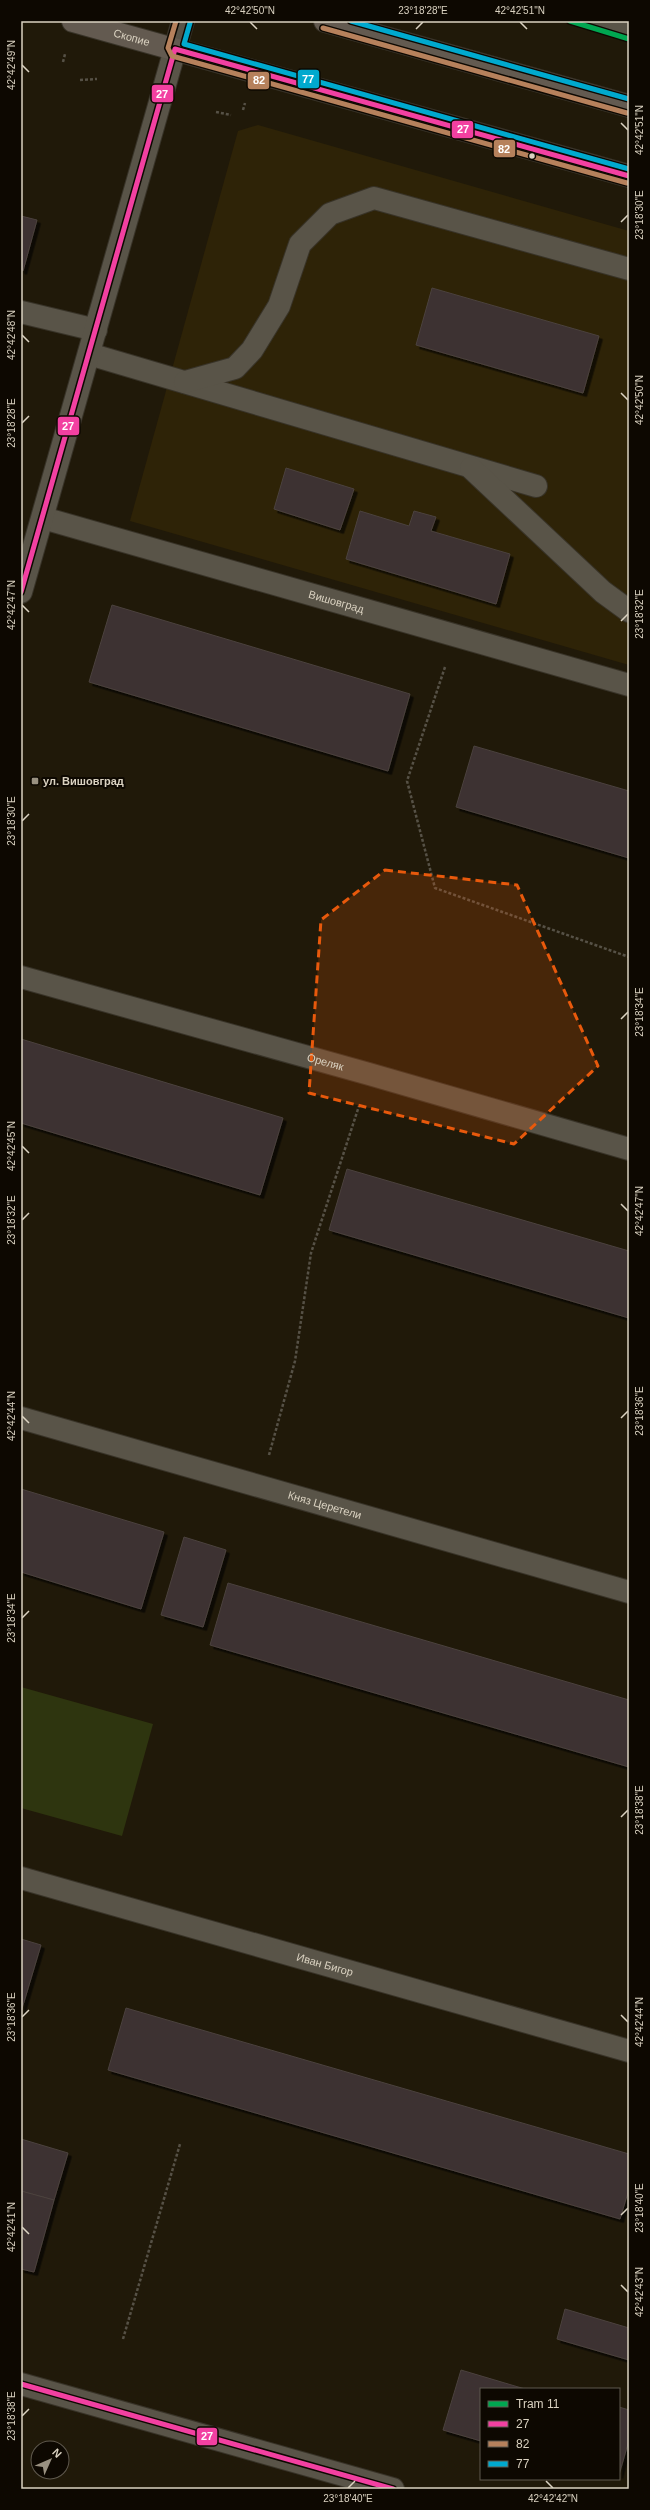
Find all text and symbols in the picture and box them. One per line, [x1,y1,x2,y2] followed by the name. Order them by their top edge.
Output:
[225,5,275,16] text: 42°42'50"N
[398,5,448,16] text: 23°18'28"E
[495,5,545,16] text: 42°42'51"N
[112,27,151,48] street label: Скопие
[6,40,17,90] text: 42°42'49"N
[297,69,320,89] line badge: 77
[247,71,270,90] line badge: 82
[302,73,314,85] text: 77
[253,74,265,86] text: 82
[151,84,174,103] line badge: 27
[156,88,168,100] text: 27
[634,105,645,155] text: 42°42'51"N
[451,120,474,139] line badge: 27
[457,123,469,135] text: 27
[493,139,516,158] line badge: 82
[498,143,510,155] text: 82
[527,151,537,161] unlabelled marker
[634,190,645,240] text: 23°18'30"E
[6,310,17,360] text: 42°42'48"N
[634,375,645,425] text: 42°42'50"N
[6,398,17,448] text: 23°18'28"E
[57,416,80,436] line badge: 27
[62,420,74,432] text: 27
[6,580,17,630] text: 42°42'47"N
[307,588,366,615] street label: Вишовград
[634,589,645,639] text: 23°18'32"E
[43,775,124,787] place label: ул. Вишовград
[30,776,40,786] marker: ул. Вишовград
[6,796,17,846] text: 23°18'30"E
[634,987,645,1037] text: 23°18'34"E
[306,1051,345,1073] street label: Ореляк
[6,1121,17,1171] text: 42°42'45"N
[634,1186,645,1236] text: 42°42'47"N
[6,1195,17,1245] text: 23°18'32"E
[634,1386,645,1436] text: 23°18'36"E
[6,1391,17,1441] text: 42°42'44"N
[287,1489,363,1521] street label: Княз Церетели
[6,1593,17,1643] text: 23°18'34"E
[634,1785,645,1835] text: 23°18'38"E
[295,1951,355,1978] street label: Иван Бигор
[6,1992,17,2042] text: 23°18'36"E
[634,1997,645,2047] text: 42°42'44"N
[634,2183,645,2233] text: 23°18'40"E
[6,2202,17,2252] text: 42°42'41"N
[634,2267,645,2317] text: 42°42'43"N
[480,2388,620,2480] legend
[6,2391,17,2441] text: 23°18'38"E
[516,2397,560,2411] text: Tram 11
[516,2417,530,2431] text: 27
[196,2427,218,2446] line badge: 27
[201,2430,213,2442] text: 27
[516,2437,530,2451] text: 82
[30,2440,70,2480] north arrow
[50,2446,64,2460] text: N
[516,2457,530,2471] text: 77
[323,2493,373,2504] text: 23°18'40"E
[528,2493,578,2504] text: 42°42'42"N

